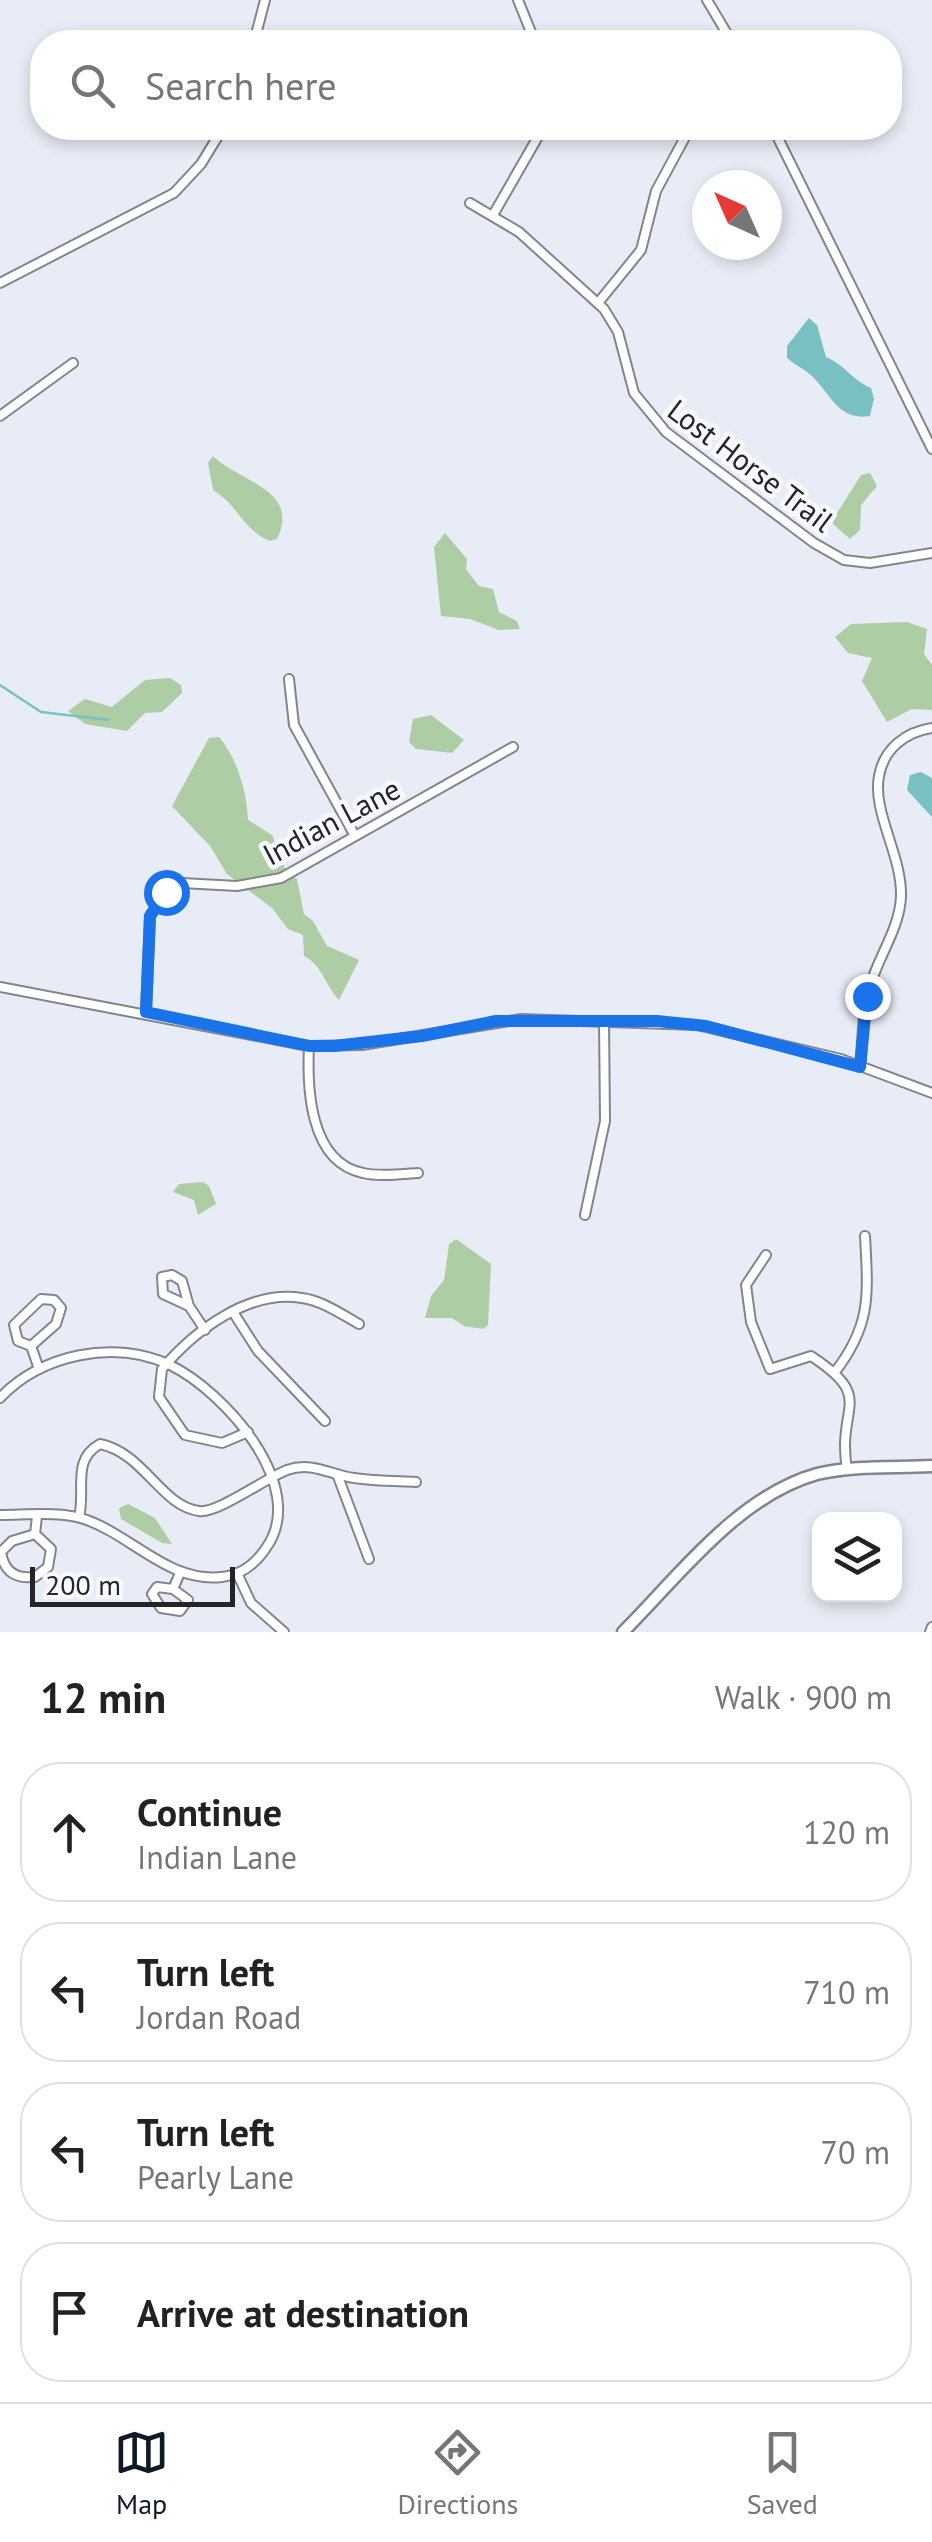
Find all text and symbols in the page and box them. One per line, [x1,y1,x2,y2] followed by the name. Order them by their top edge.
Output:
[30,30,902,140] search box
[65,58,120,113] icon: search
[145,61,337,110] text: Search here
[692,170,782,260] north arrow
[660,390,842,540] street label: Lost Horse Trail
[256,769,406,873] street label: Indian Lane
[144,870,190,916] route start
[845,974,891,1020] route end
[812,1512,902,1602] map controls
[812,1512,902,1602] button: layers
[30,1562,235,1606] scale bar
[45,1566,121,1603] text: 200 m
[40,1670,166,1725] text: 12 min
[715,1676,892,1718] text: Walk · 900 m
[137,1787,282,1836] text: Continue
[42,1805,97,1860] icon: ahead
[803,1811,890,1853] text: 120 m
[137,1836,297,1878] text: Indian Lane
[137,1947,274,1996] text: Turn left
[42,1965,97,2020] icon: left
[803,1971,890,2013] text: 710 m
[137,1996,301,2038] text: Jordan Road
[137,2107,274,2156] text: Turn left
[42,2125,97,2180] icon: left
[821,2131,890,2173] text: 70 m
[137,2156,294,2198] text: Pearly Lane
[42,2285,97,2340] icon: arrive
[137,2288,469,2337] text: Arrive at destination
[114,2425,169,2522] tab: Map
[397,2425,518,2522] tab: Directions
[747,2425,818,2522] tab: Saved

